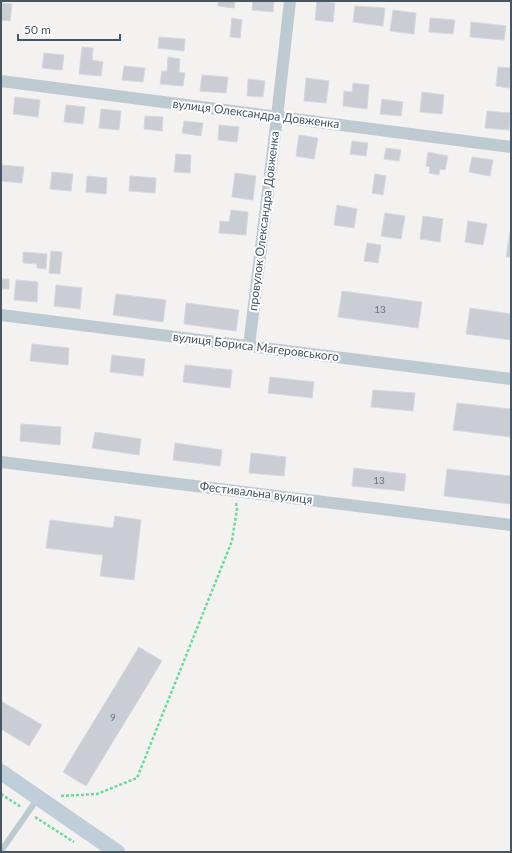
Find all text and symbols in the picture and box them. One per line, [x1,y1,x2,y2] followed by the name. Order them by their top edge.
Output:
[18,16,120,42] scale bar
[24,22,51,37] text: 50 m
[172,96,340,131] street label: вулиця Олександра Довженка
[245,130,282,312] street label: провулок Олександра Довженка
[374,303,386,315] house number: 13
[172,329,340,364] street label: вулиця Бориса Магеровського
[373,474,385,486] house number: 13
[199,478,313,507] street label: Фестивальна вулиця
[110,711,116,723] house number: 9

